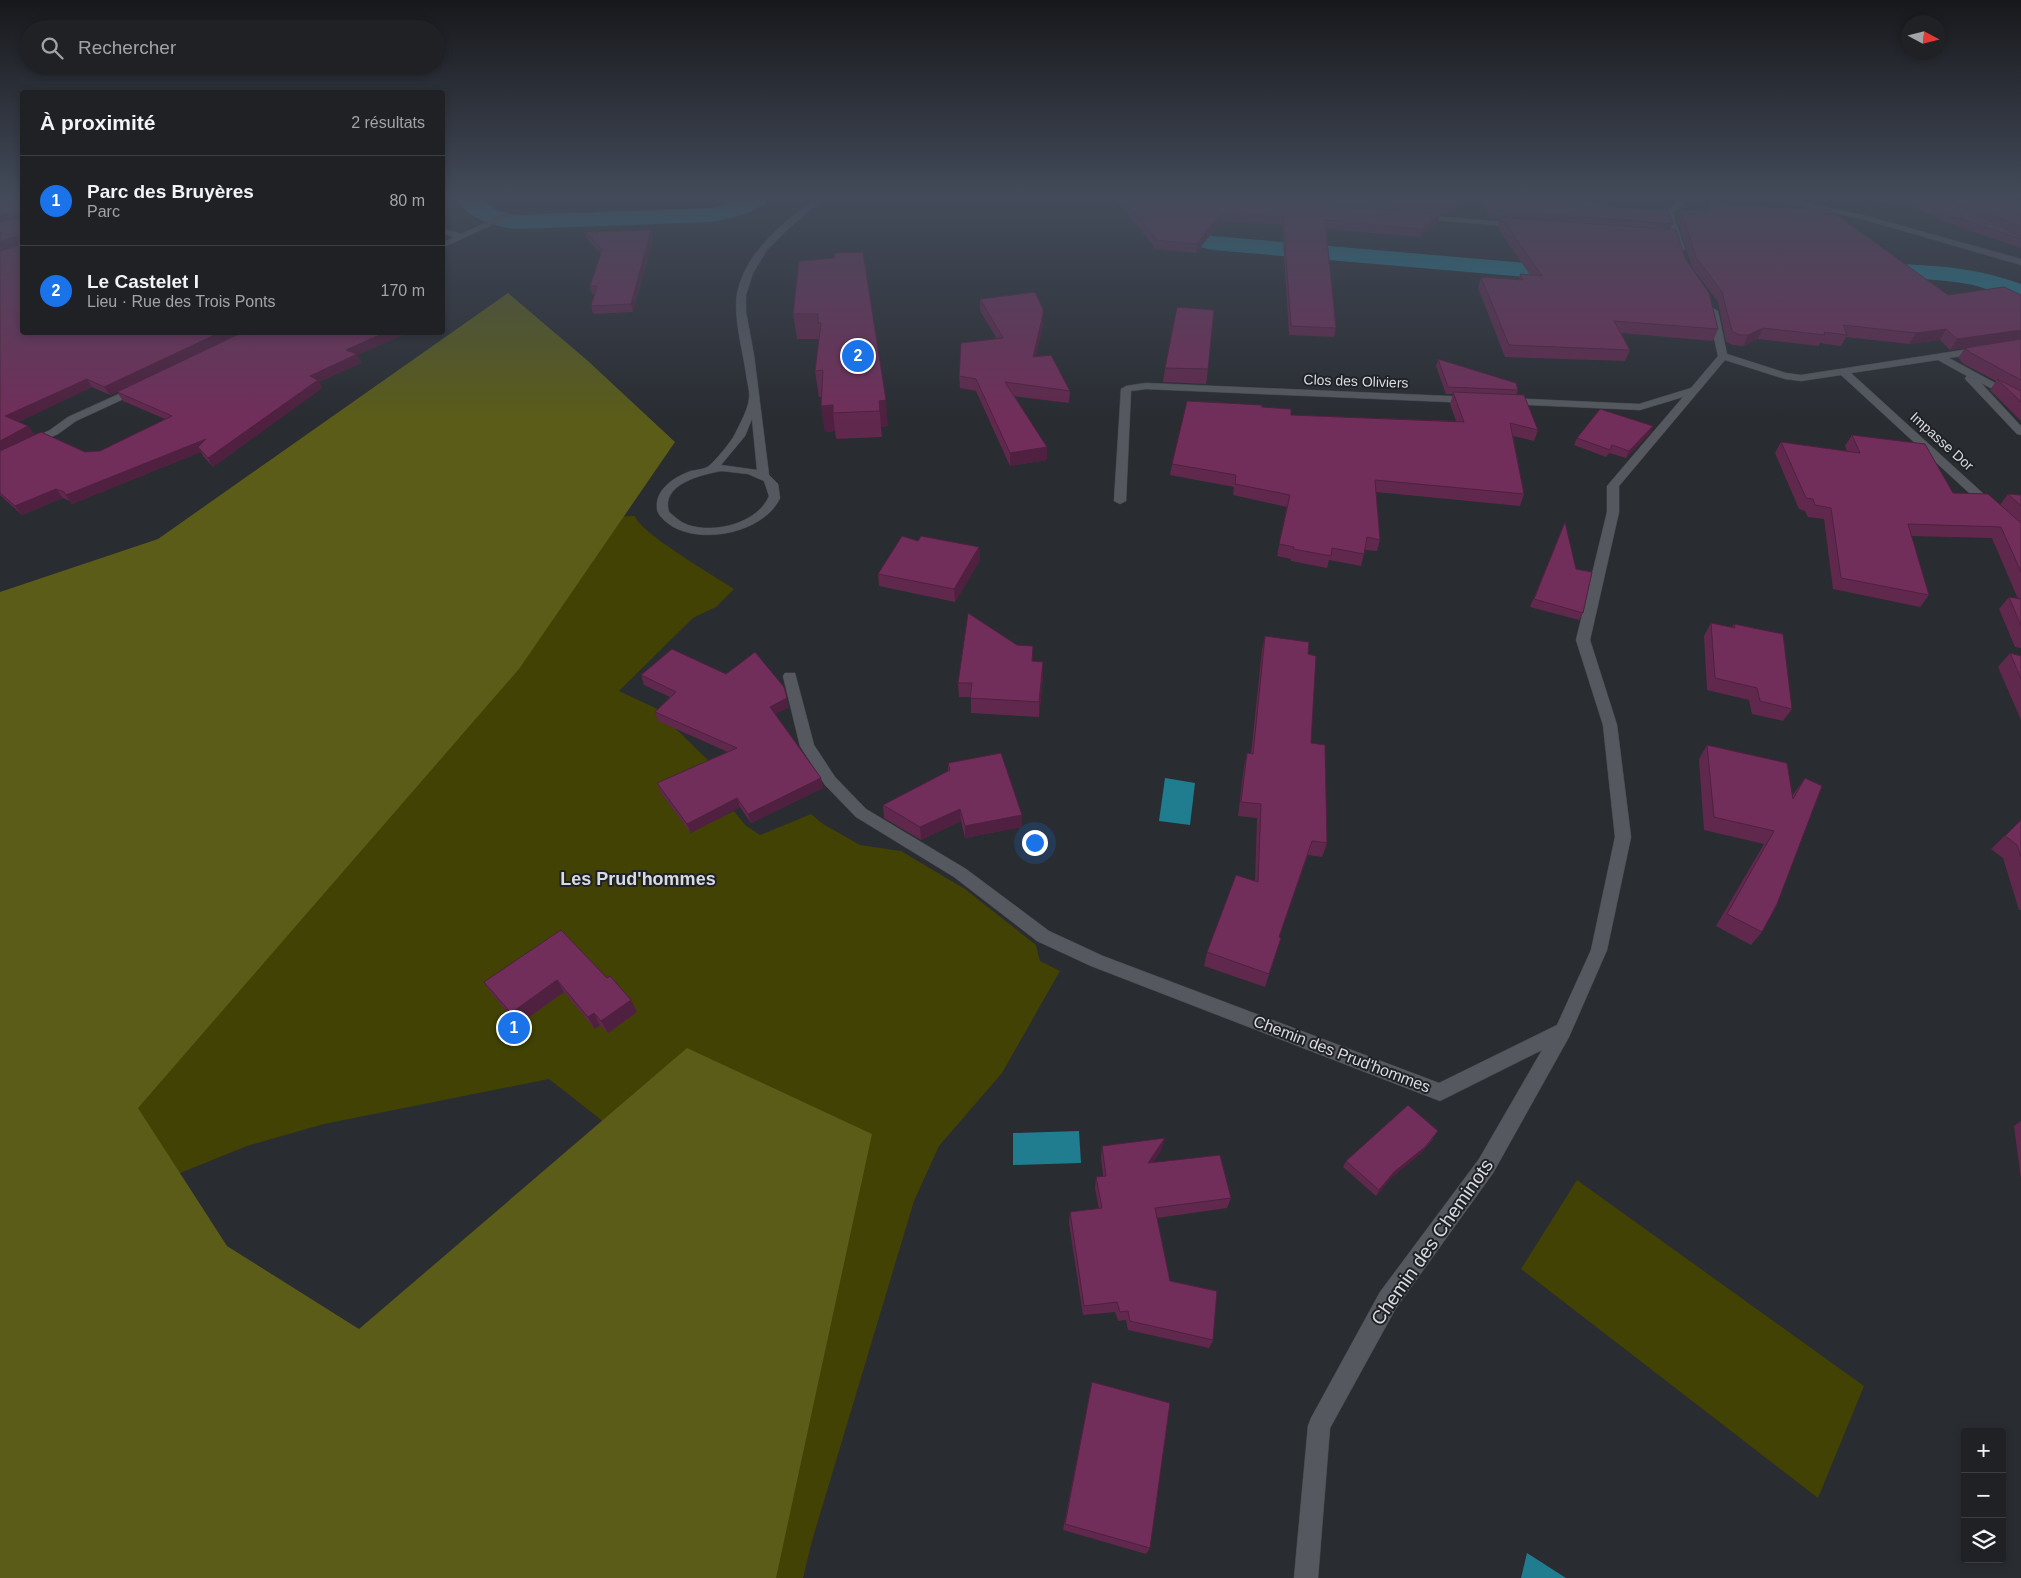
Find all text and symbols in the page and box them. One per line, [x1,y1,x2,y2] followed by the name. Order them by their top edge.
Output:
[1901,15,1946,60] north arrow
[20,20,445,75] search box
[38,34,66,62] icon: search
[78,37,176,58] text: Rechercher
[40,111,156,134] text: À proximité
[351,114,425,131] text: 2 résultats
[87,181,254,202] text: Parc des Bruyères
[52,192,60,209] text: 1
[389,192,425,209] text: 80 m
[87,203,120,220] text: Parc
[87,271,199,292] text: Le Castelet I
[52,282,60,299] text: 2
[381,282,425,299] text: 170 m
[87,293,276,310] text: Lieu · Rue des Trois Ponts
[842,337,874,375] pin: 2
[1303,371,1409,391] street label: Clos des Oliviers
[1907,409,1977,474] street label: Impasse Dor
[1022,830,1048,856] your location
[560,869,716,889] district label: Les Prud'hommes
[498,1009,530,1047] pin: 1
[1251,1012,1433,1096] street label: Chemin des Prud'hommes
[1367,1155,1497,1329] street label: Chemin des Cheminots
[1961,1428,2006,1563] map controls
[1961,1428,2006,1473] button: +
[1961,1473,2006,1518] button: −
[1961,1518,2006,1563] button: layers

